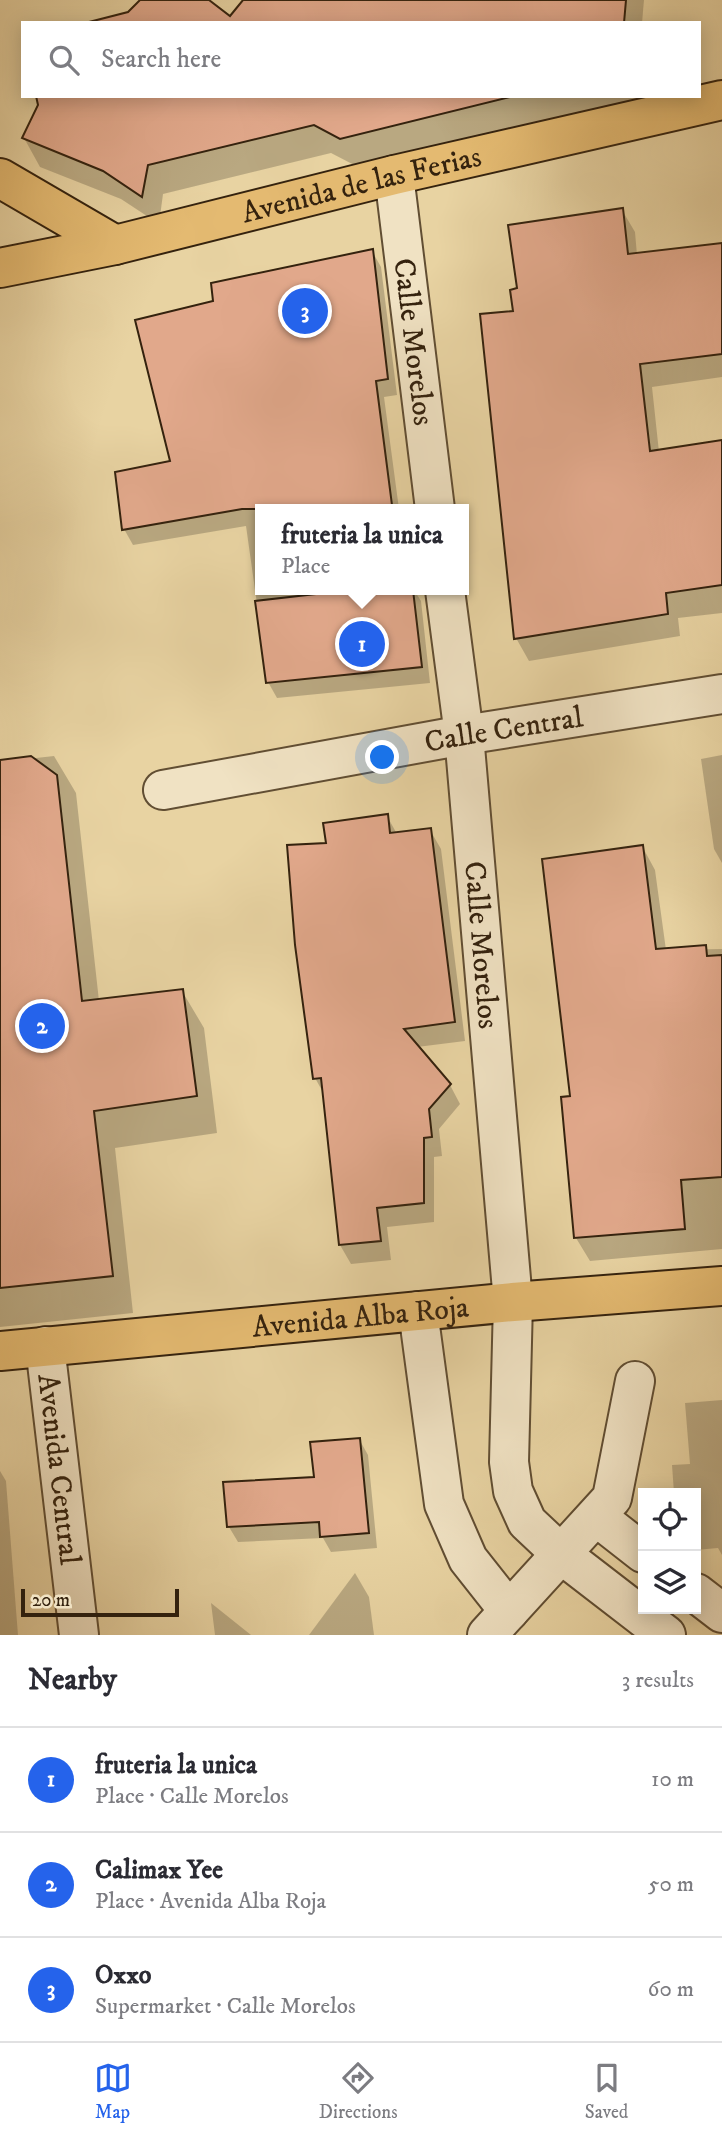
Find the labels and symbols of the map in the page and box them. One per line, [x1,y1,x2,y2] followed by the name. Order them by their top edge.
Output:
[238,139,485,233] street label: Avenida de las Ferias
[384,256,442,428] street label: Calle Morelos
[282,285,328,337] pin: 3
[339,618,385,670] pin: 1
[422,699,586,762] street label: Calle Central
[365,740,399,774] your location
[455,860,506,1030] street label: Calle Morelos
[19,1000,65,1052] pin: 2
[251,1289,471,1347] street label: Avenida Alba Roja
[28,1372,88,1567] street label: Avenida Central
[21,1586,178,1618] scale bar

